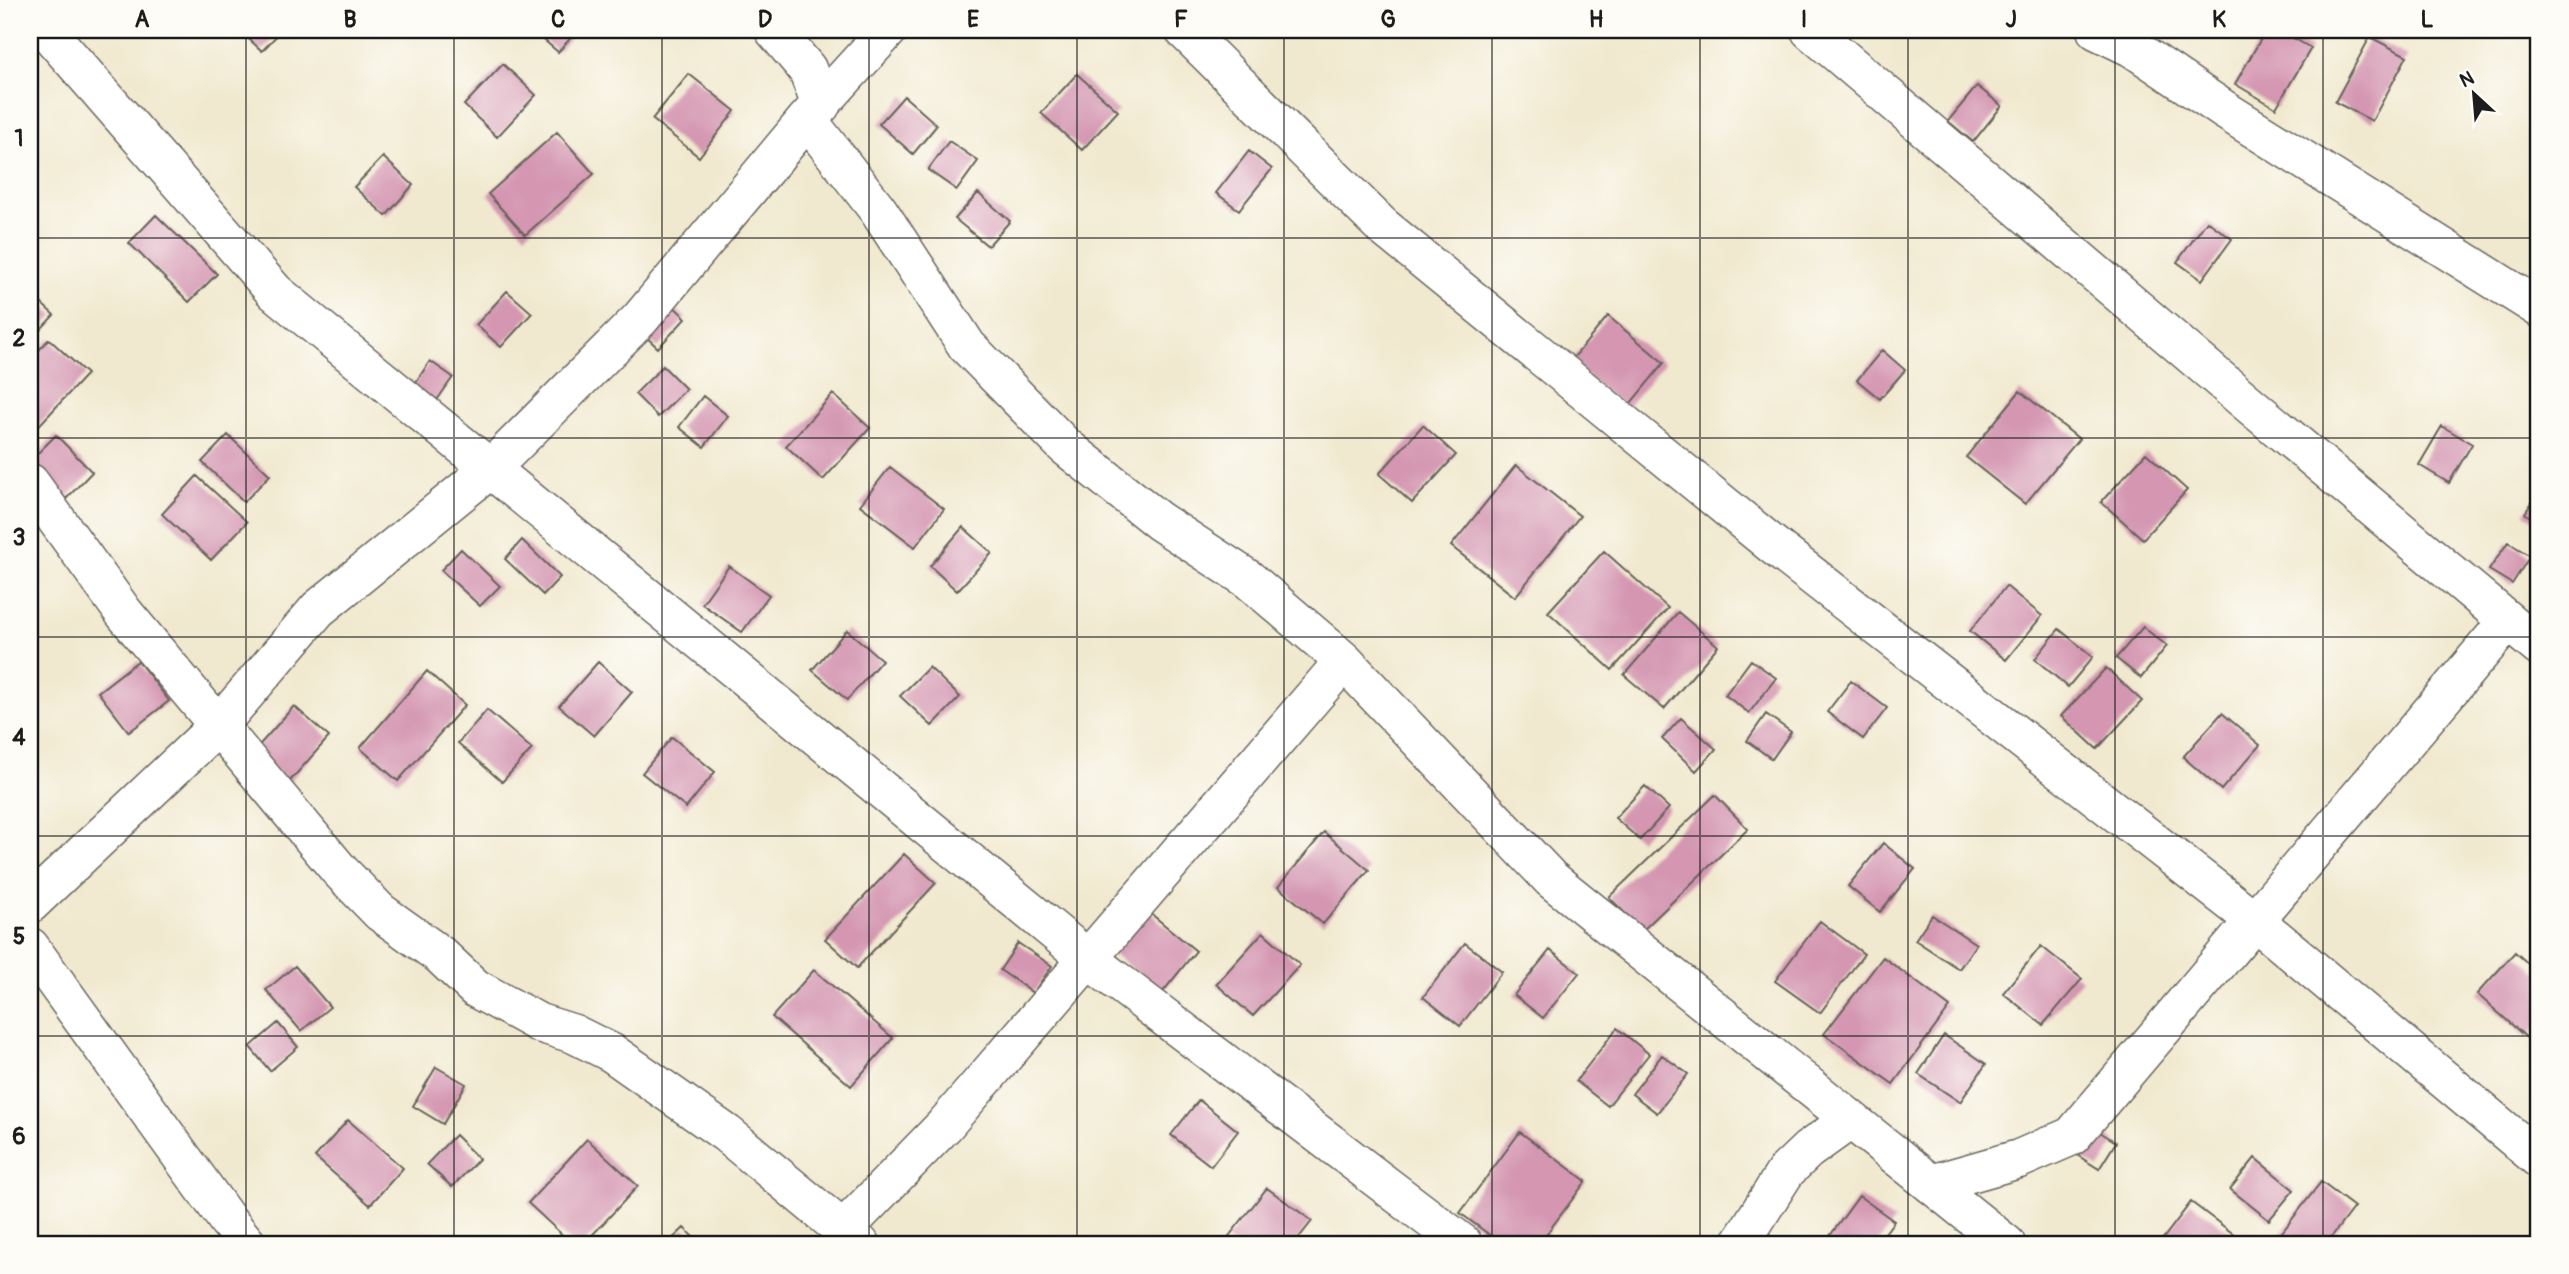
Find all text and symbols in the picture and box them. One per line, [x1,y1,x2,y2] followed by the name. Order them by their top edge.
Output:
[135,5,150,34] text: A
[343,5,357,34] text: B
[551,5,565,34] text: C
[758,5,772,34] text: D
[967,5,979,34] text: E
[1174,5,1188,34] text: F
[1380,5,1396,34] text: G
[1589,5,1603,34] text: H
[1801,5,1807,34] text: I
[2005,5,2017,34] text: J
[2212,5,2226,34] text: K
[2421,5,2434,34] text: L
[2440,60,2510,130] north arrow
[2456,66,2478,93] text: N
[15,124,24,153] text: 1
[13,324,26,353] text: 2
[13,523,25,552] text: 3
[12,723,26,752] text: 4
[13,922,25,951] text: 5
[12,1122,26,1151] text: 6

